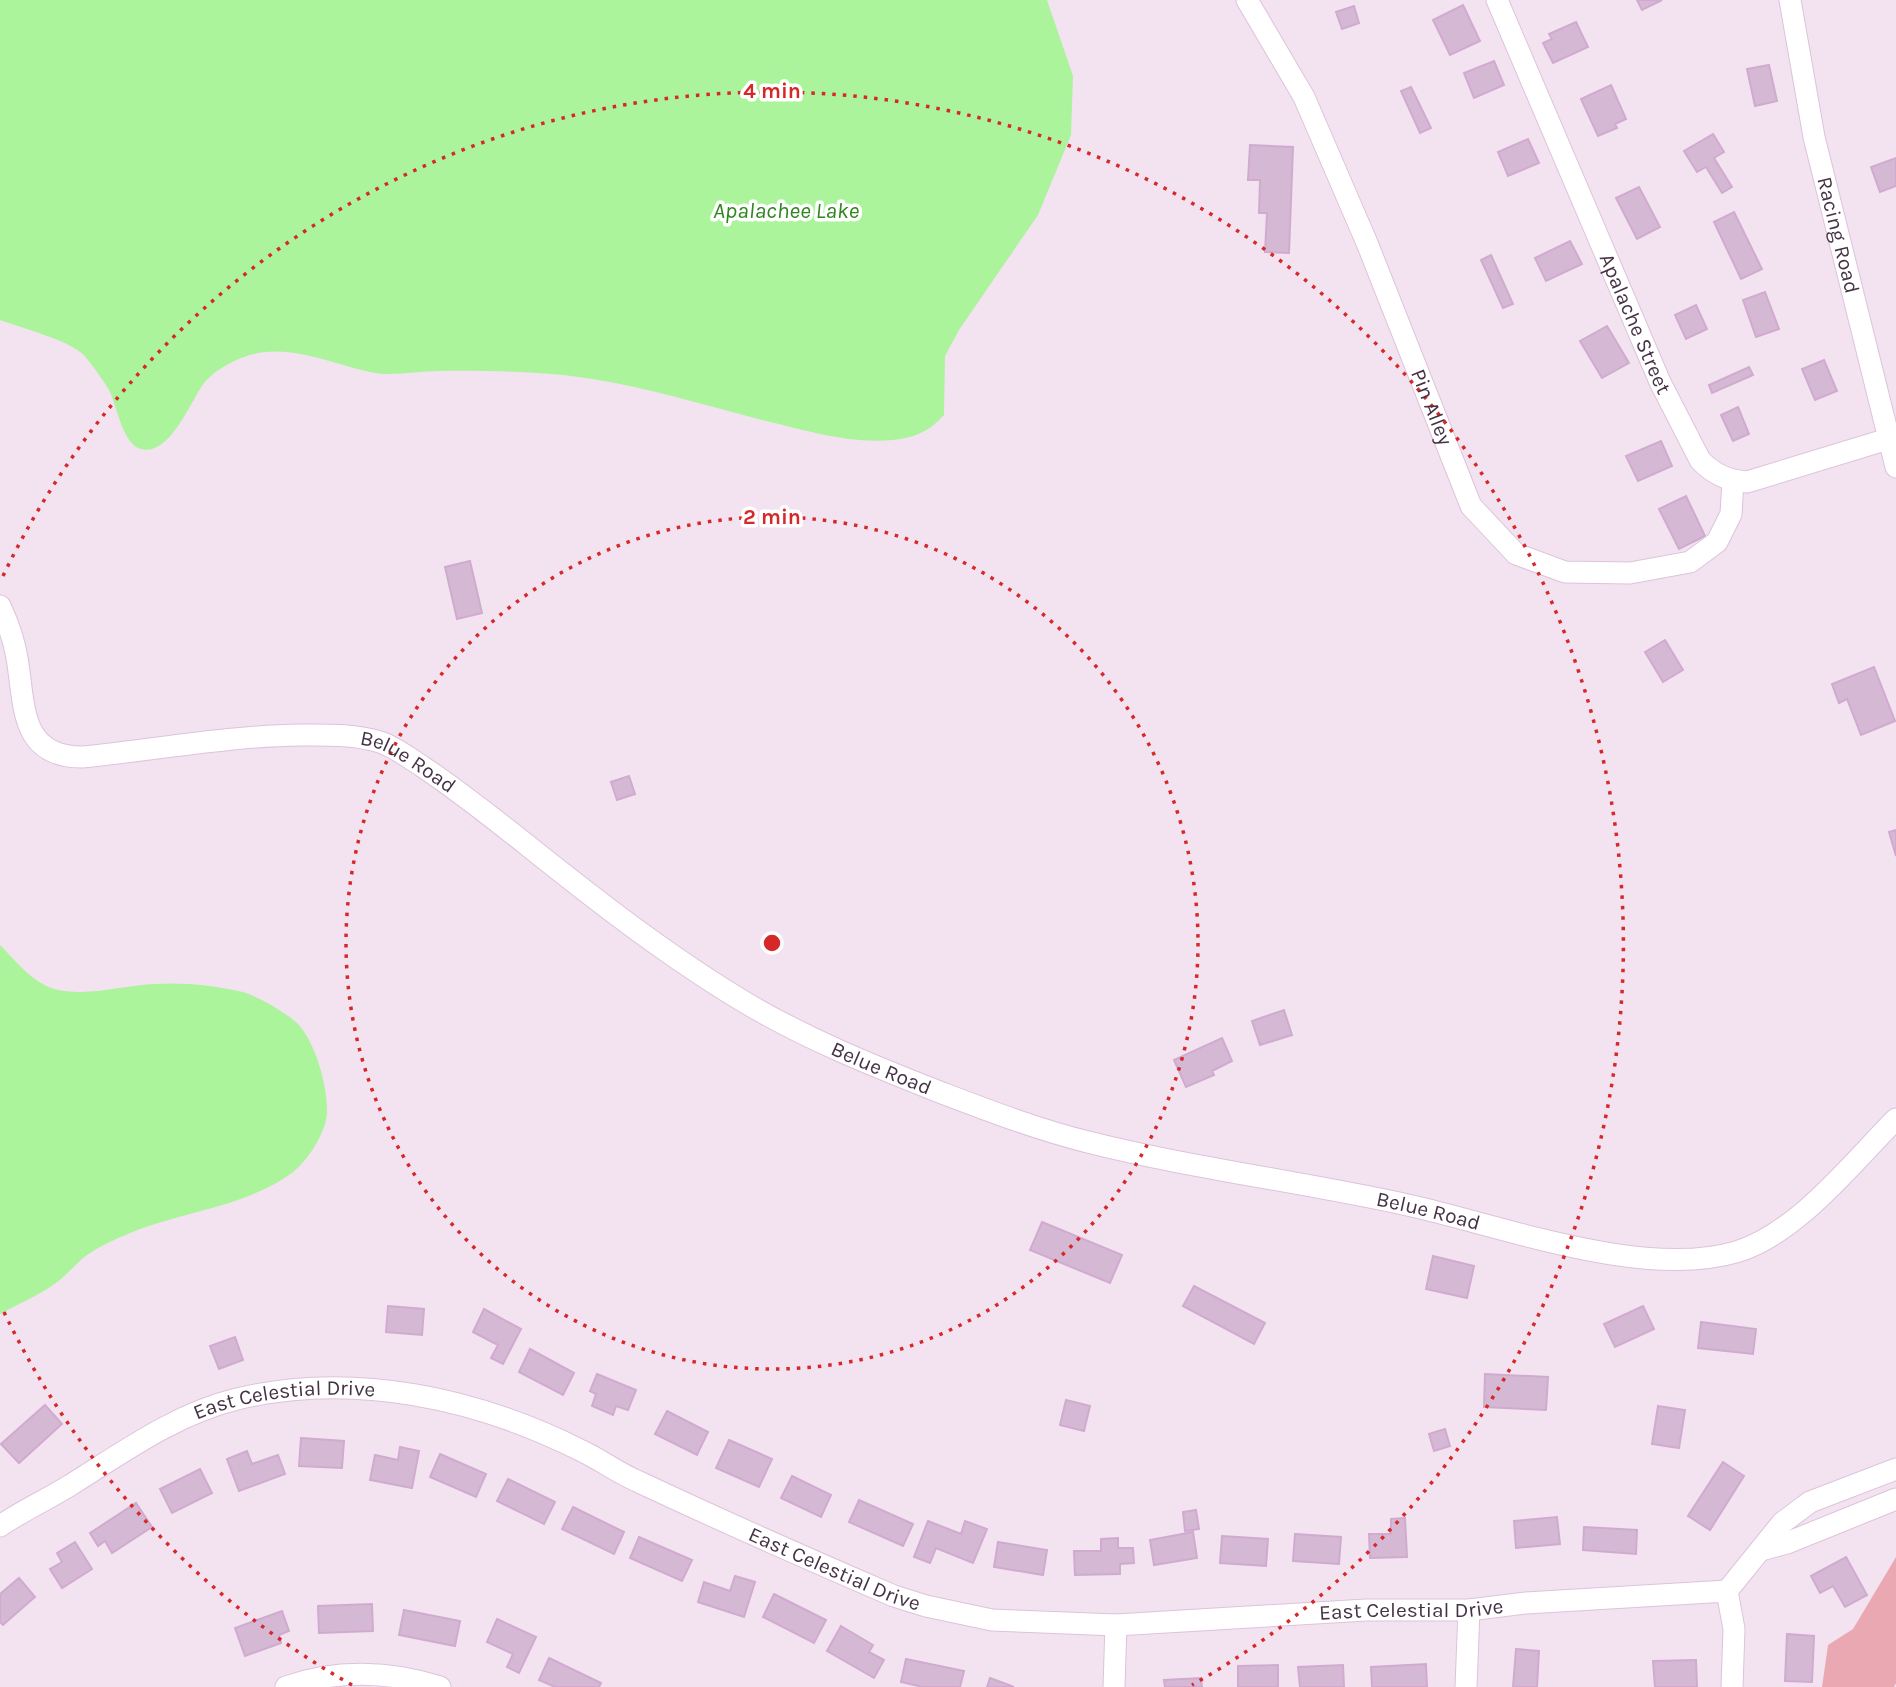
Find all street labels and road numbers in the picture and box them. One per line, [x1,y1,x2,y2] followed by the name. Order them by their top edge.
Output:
[1812,174,1864,296] street label: Racing Road
[1595,250,1676,398] street label: Apalache Street
[1406,365,1458,449] street label: Pin Alley
[358,726,460,798] street label: Belue Road
[827,1037,935,1100] street label: Belue Road
[1374,1187,1483,1235] street label: Belue Road
[190,1376,376,1424] street label: East Celestial Drive
[745,1522,923,1616] street label: East Celestial Drive
[1318,1594,1505,1625] street label: East Celestial Drive

